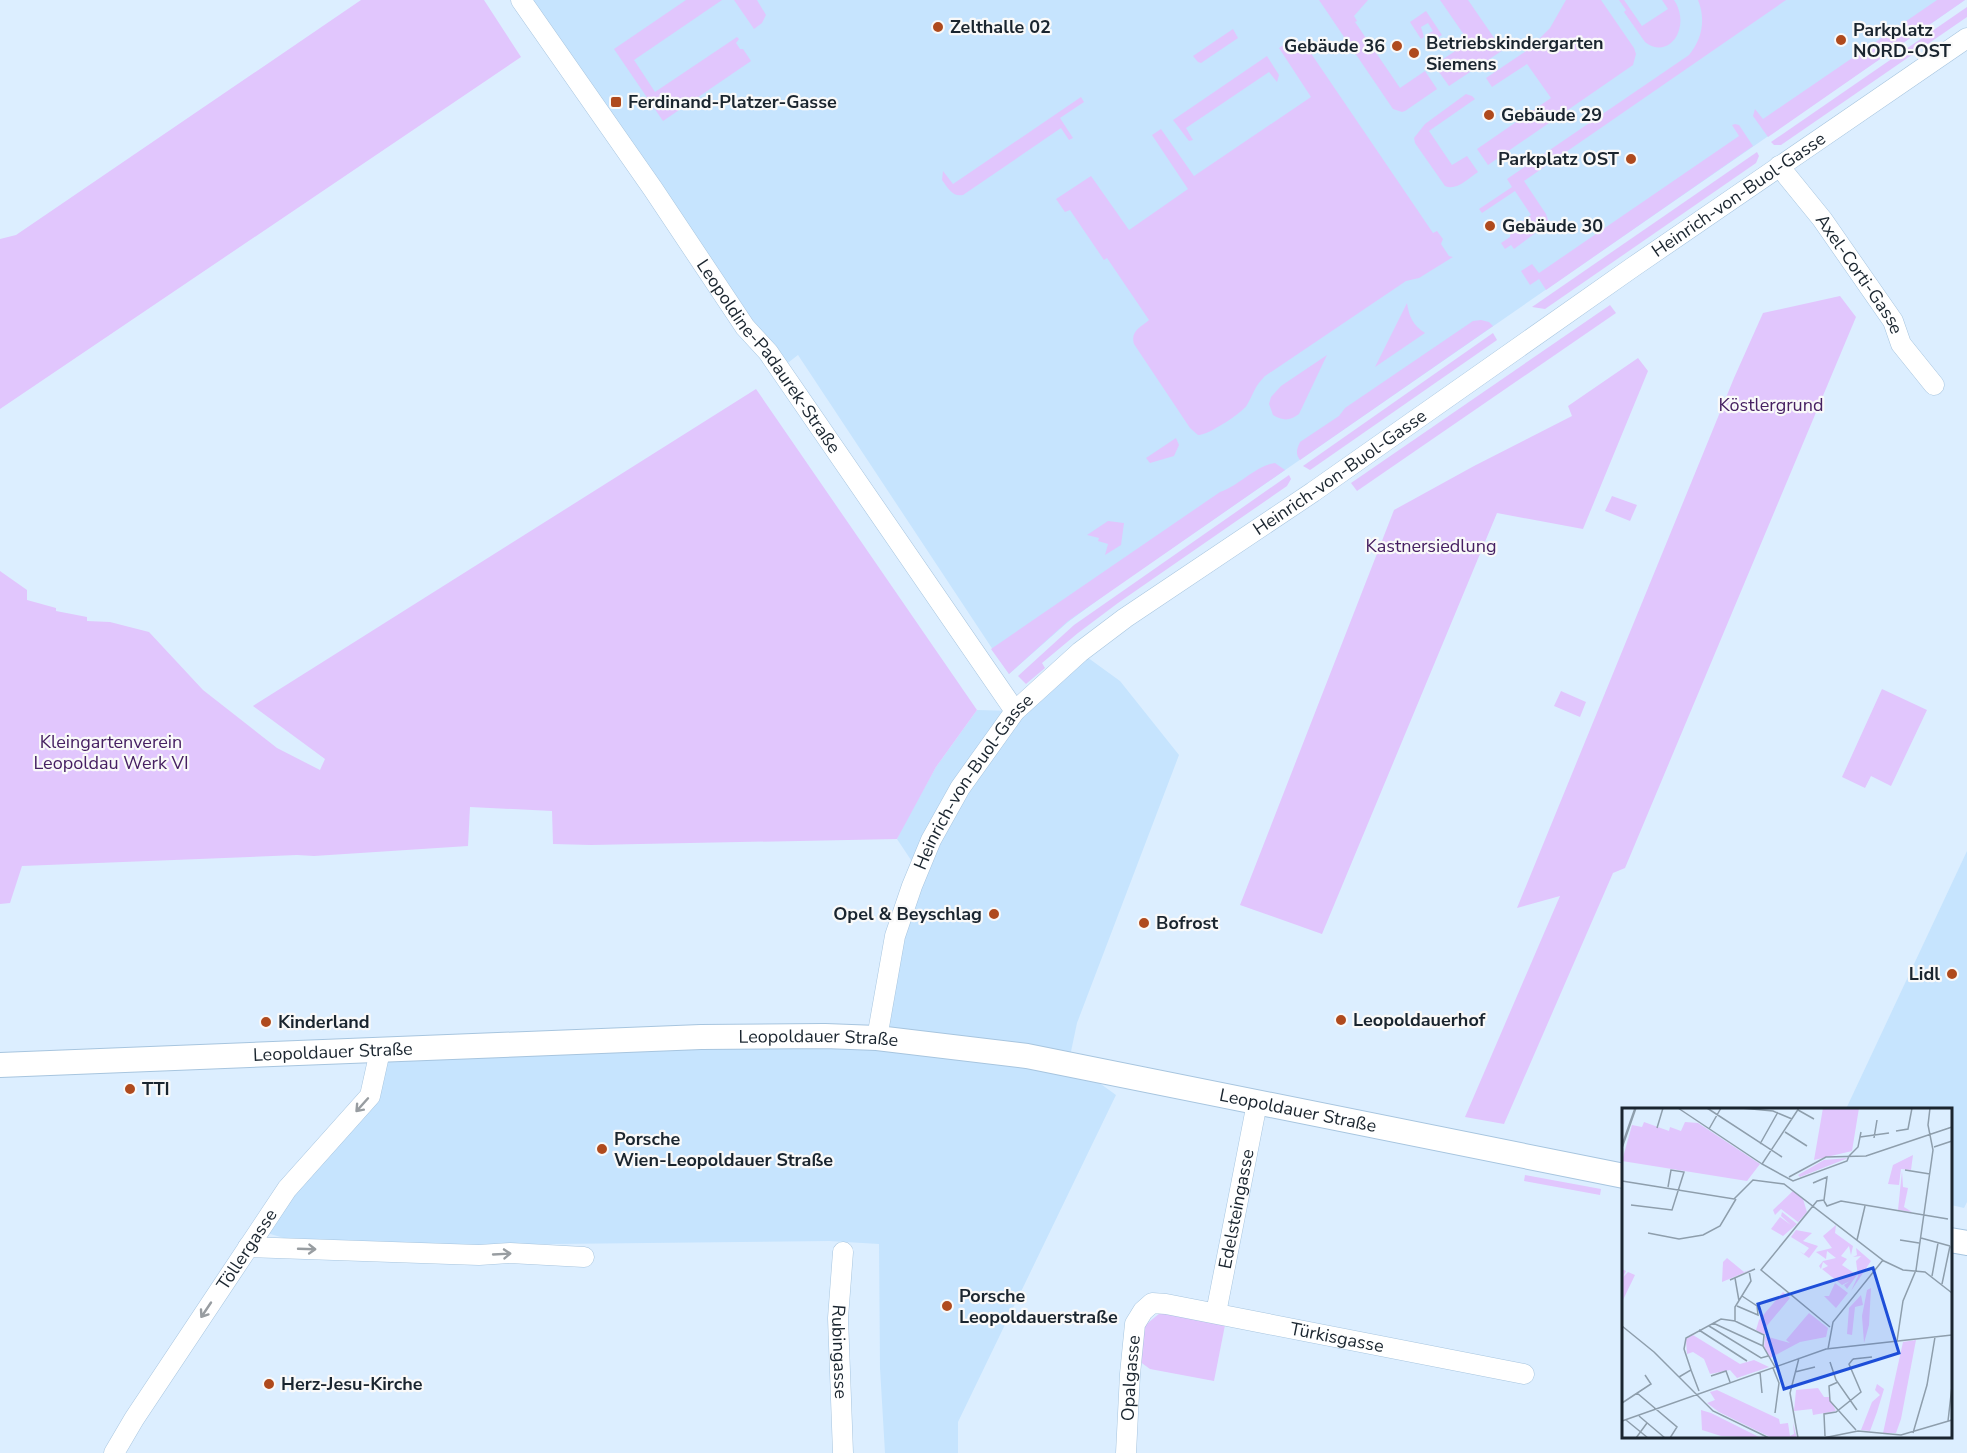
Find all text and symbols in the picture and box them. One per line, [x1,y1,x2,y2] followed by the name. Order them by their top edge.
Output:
[950,15,1051,39] place label: Zelthalle 02
[1853,18,1952,63] place label: Parkplatz NORD-OST
[931,20,945,34] marker: Zelthalle 02
[1426,31,1604,76] place label: Betriebskindergarten Siemens
[1834,33,1848,47] marker: Parkplatz NORD-OST
[1284,34,1385,58] place label: Gebäude 36
[1390,39,1404,53] marker: Gebäude 36
[1407,46,1421,60] marker: Betriebskindergarten Siemens
[628,90,837,114] place label: Ferdinand-Platzer-Gasse
[609,95,623,109] marker: Ferdinand-Platzer-Gasse
[1501,103,1602,127] place label: Gebäude 29
[1482,108,1496,122] marker: Gebäude 29
[1647,126,1830,263] street label: Heinrich-von-Buol-Gasse
[1498,147,1620,171] place label: Parkplatz OST
[1624,152,1638,166] marker: Parkplatz OST
[1810,209,1909,337] street label: Axel-Corti-Gasse
[1502,214,1603,238] place label: Gebäude 30
[1483,219,1497,233] marker: Gebäude 30
[691,254,846,458] street label: Leopoldine-Padaurek-Straße
[1719,393,1823,417] park label: Köstlergrund
[1248,404,1431,541] street label: Heinrich-von-Buol-Gasse
[1366,534,1496,558] park label: Kastnersiedlung
[908,688,1038,873] street label: Heinrich-von-Buol-Gasse
[33,730,189,775] park label: Kleingartenverein Leopoldau Werk VI
[833,902,982,926] place label: Opel & Beyschlag
[987,907,1001,921] marker: Opel & Beyschlag
[1156,911,1218,935] place label: Bofrost
[1137,916,1151,930] marker: Bofrost
[1909,962,1940,986] place label: Lidl
[1945,967,1959,981] marker: Lidl
[1353,1008,1486,1032] place label: Leopoldauerhof
[278,1010,370,1034] place label: Kinderland
[1334,1013,1348,1027] marker: Leopoldauerhof
[259,1015,273,1029] marker: Kinderland
[738,1024,900,1052] street label: Leopoldauer Straße
[252,1037,413,1067] street label: Leopoldauer Straße
[142,1077,170,1101] place label: TTI
[123,1082,137,1096] marker: TTI
[1217,1083,1379,1138] street label: Leopoldauer Straße
[355,1097,369,1112] one-way arrow
[1622,1108,1952,1438] inset map
[614,1127,833,1172] place label: Porsche Wien-Leopoldauer Straße
[595,1142,609,1156] marker: Porsche Wien-Leopoldauer Straße
[1213,1147,1260,1271] street label: Edelsteingasse
[211,1204,282,1295] street label: Töllergasse
[296,1244,316,1255] one-way arrow
[491,1248,511,1259] one-way arrow
[959,1284,1118,1329] place label: Porsche Leopoldauerstraße
[940,1299,954,1313] marker: Porsche Leopoldauerstraße
[200,1301,212,1318] one-way arrow
[826,1304,853,1399] street label: Rubingasse
[1288,1317,1386,1358] street label: Türkisgasse
[1116,1334,1146,1422] street label: Opalgasse
[281,1372,423,1396] place label: Herz-Jesu-Kirche
[262,1377,276,1391] marker: Herz-Jesu-Kirche

